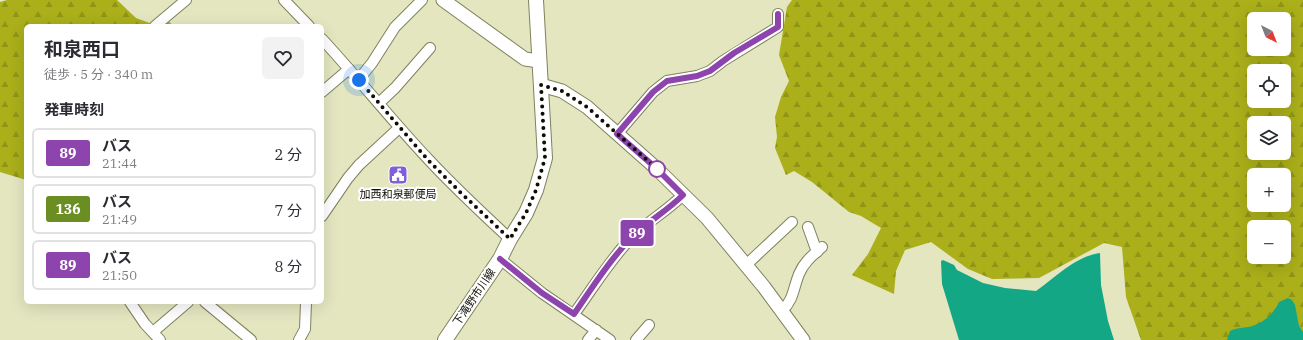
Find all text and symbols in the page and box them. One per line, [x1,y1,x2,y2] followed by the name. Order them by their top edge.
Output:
[1247,12,1291,56] north arrow
[1247,12,1291,264] map controls
[44,37,120,61] text: 和泉西口
[262,37,304,79] button: heart
[1247,64,1291,108] button: locate
[44,66,153,83] text: 徒歩 · 5 分 · 340 m
[349,70,369,90] your location
[44,100,104,119] text: 発車時刻
[1247,116,1291,160] button: layers
[102,136,132,155] text: バス
[60,144,76,162] text: 89
[275,145,302,164] text: 2 分
[102,155,137,172] text: 21:44
[648,160,666,178] unlabelled marker
[387,164,409,186] public building icon: 加西和泉郵便局
[1247,168,1291,212] button: +
[360,187,437,201] place label: 加西和泉郵便局
[102,192,132,211] text: バス
[55,200,81,218] text: 136
[275,201,302,220] text: 7 分
[102,211,137,228] text: 21:49
[619,220,655,246] line badge: 89
[1247,220,1291,264] button: −
[629,224,645,242] text: 89
[102,248,132,267] text: バス
[60,256,76,274] text: 89
[275,257,302,276] text: 8 分
[450,266,498,328] street label: 下滝野市川線
[102,267,137,284] text: 21:50

